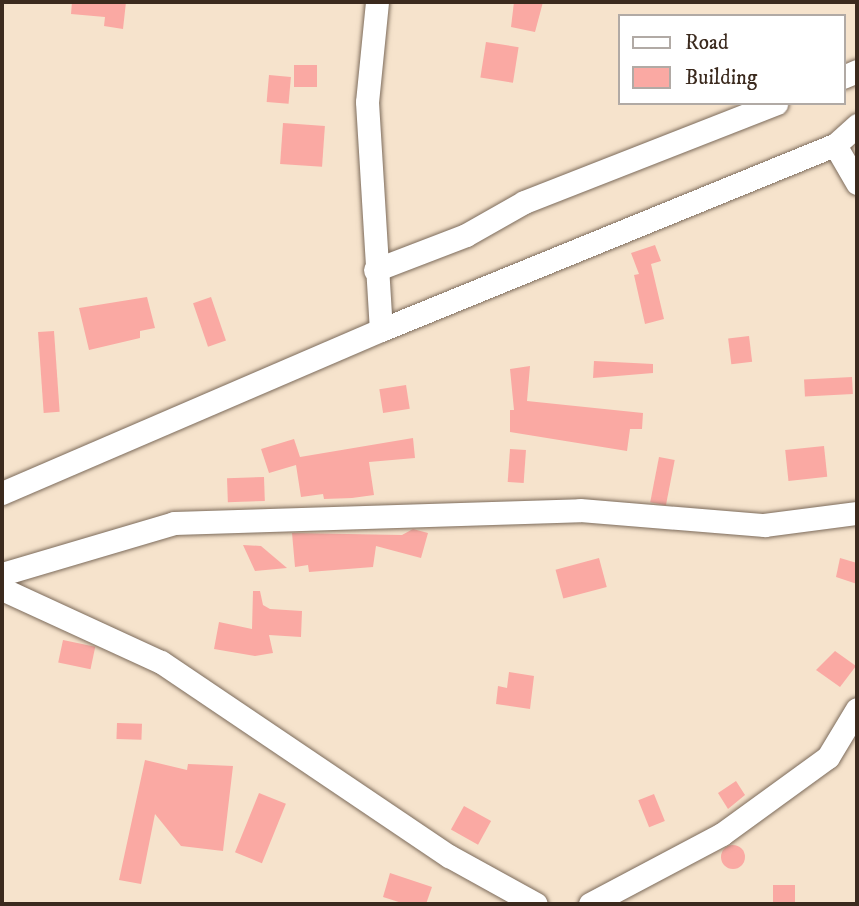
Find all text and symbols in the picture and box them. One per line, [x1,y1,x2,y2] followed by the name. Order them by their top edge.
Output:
[618,14,845,105] legend
[685,30,729,56] text: Road
[685,65,757,91] text: Building

